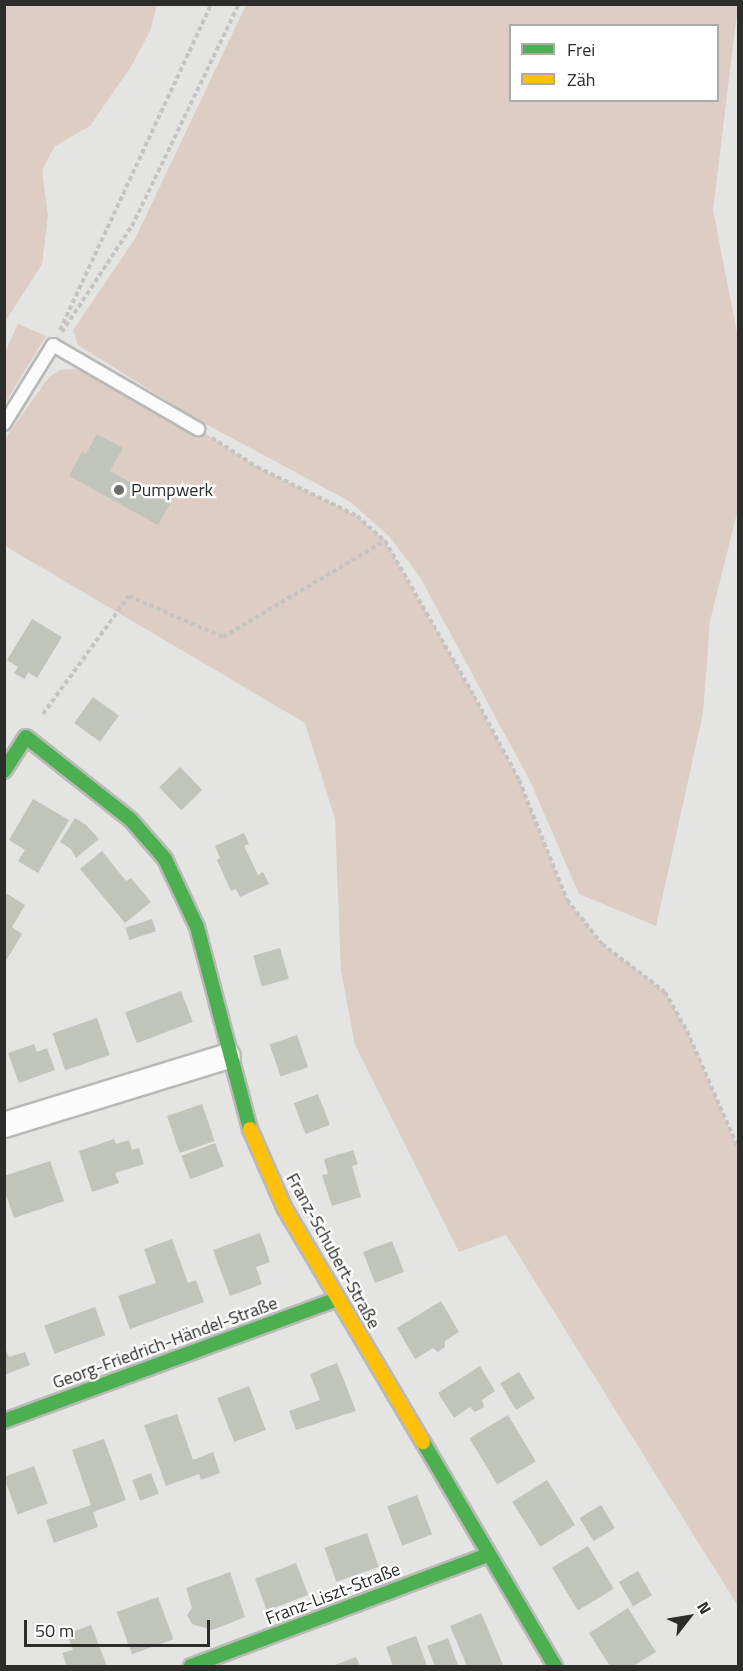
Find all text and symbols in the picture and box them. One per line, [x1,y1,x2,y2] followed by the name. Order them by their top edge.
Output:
[509,24,719,102] legend
[567,36,595,63] text: Frei
[567,66,595,93] text: Zäh
[131,479,213,501] place label: Pumpwerk
[112,483,126,497] marker: Pumpwerk
[281,1169,385,1333] street label: Franz-Schubert-Straße
[50,1292,280,1394] street label: Georg-Friedrich-Händel-Straße
[263,1558,403,1630] street label: Franz-Liszt-Straße
[659,1587,719,1647] north arrow
[691,1597,718,1619] text: N
[27,1608,213,1646] scale bar
[35,1617,74,1644] text: 50 m

